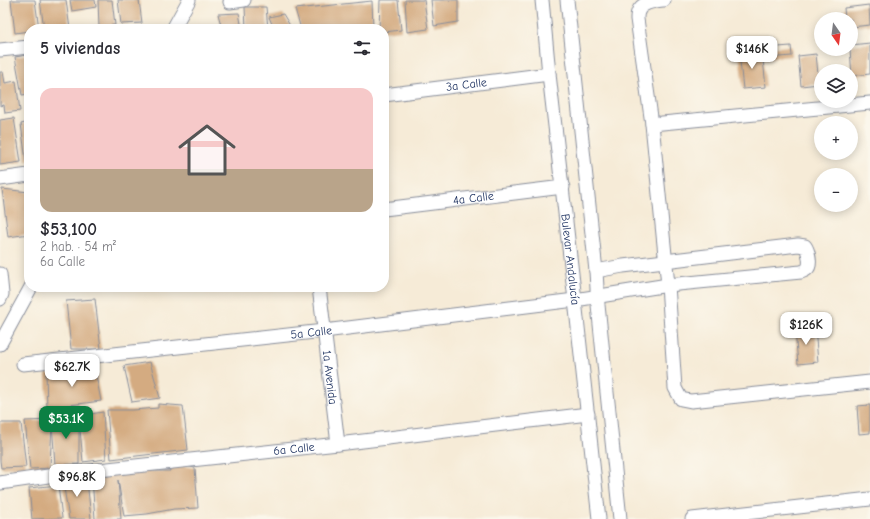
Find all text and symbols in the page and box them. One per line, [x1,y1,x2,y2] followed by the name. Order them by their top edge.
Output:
[814,12,858,56] north arrow
[814,12,858,212] map controls
[724,36,780,70] pin: $146K
[351,37,373,59] icon: filters
[40,39,120,58] text: 5 viviendas
[735,41,769,56] text: $146K
[814,64,858,108] button: layers
[445,75,488,94] street label: 3a Calle
[171,114,243,186] icon: home
[814,116,858,160] button: +
[814,168,858,212] button: −
[452,189,494,207] street label: 4a Calle
[558,213,583,306] street label: Bulevar Andalucía
[40,220,97,239] text: $53,100
[40,239,116,254] text: 2 hab. · 54 m²
[40,254,85,269] text: 6a Calle
[778,312,834,346] pin: $126K
[789,317,823,332] text: $126K
[290,323,333,342] street label: 5a Calle
[320,349,340,405] street label: 1a Avenida
[39,354,105,388] pin: $62.7K
[54,359,90,374] text: $62.7K
[33,406,99,440] pin: $53.1K
[48,411,84,426] text: $53.1K
[273,440,315,458] street label: 6a Calle
[44,464,110,498] pin: $96.8K
[58,469,96,484] text: $96.8K

